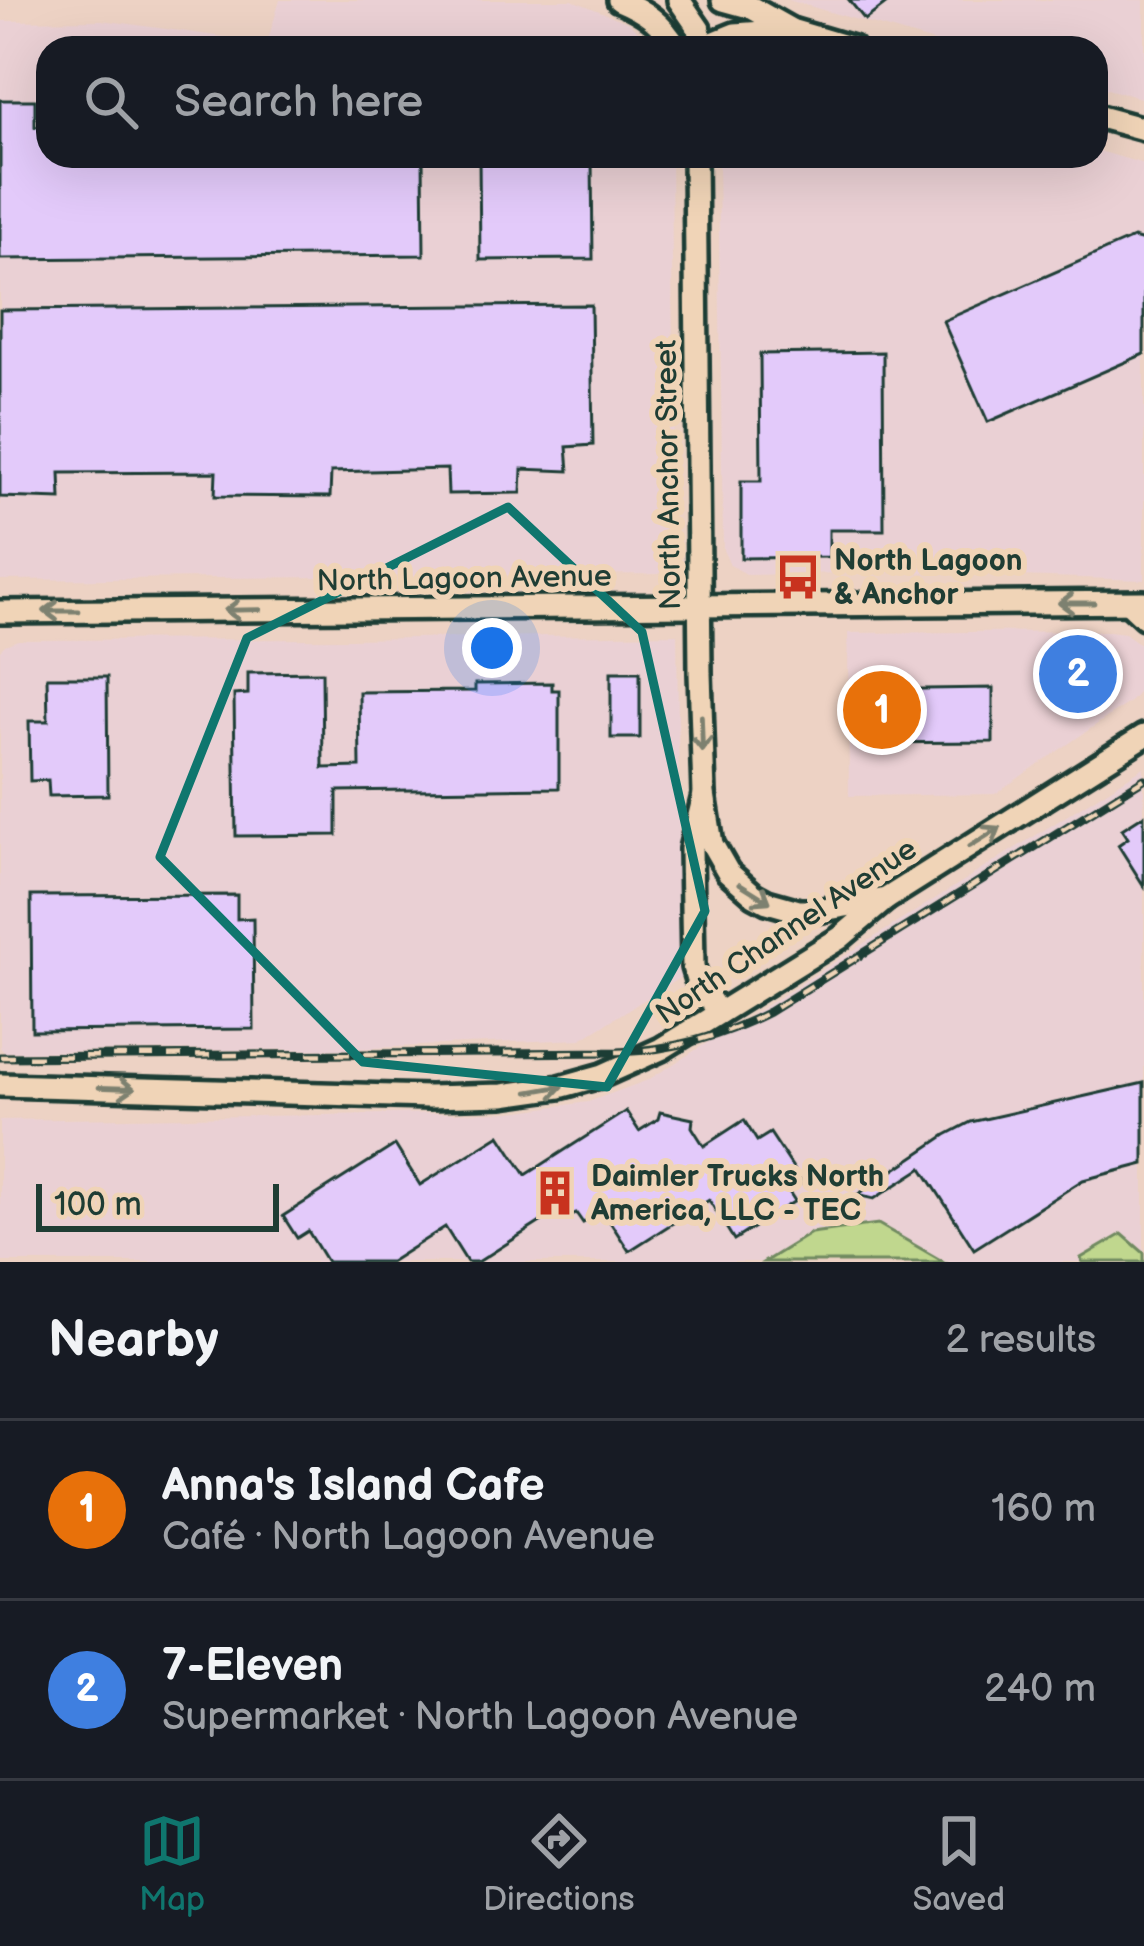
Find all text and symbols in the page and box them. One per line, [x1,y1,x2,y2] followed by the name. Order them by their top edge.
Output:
[36,36,1108,168] search box
[78,69,144,135] icon: search
[174,75,423,130] text: Search here
[649,340,689,610] street label: North Anchor Street
[834,543,1023,613] place label: North Lagoon & Anchor
[773,552,823,602] bus stop icon: North Lagoon & Anchor
[316,558,612,600] street label: North Lagoon Avenue
[1057,592,1096,614] one-way arrow
[223,599,262,621] one-way arrow
[42,600,81,623] one-way arrow
[462,618,522,678] your location
[1039,629,1117,719] pin: 2
[843,665,921,755] pin: 1
[691,714,714,753] one-way arrow
[967,824,1001,849] one-way arrow
[649,831,924,1032] street label: North Channel Avenue
[737,880,771,905] one-way arrow
[97,1077,136,1100] one-way arrow
[525,1077,564,1099] one-way arrow
[590,1159,884,1229] place label: Daimler Trucks North America, LLC - TEC
[530,1168,580,1218] building icon: Daimler Trucks North America, LLC - TEC
[36,1178,279,1231] scale bar
[54,1185,142,1225] text: 100 m
[48,1310,219,1371] text: Nearby
[945,1317,1096,1364] text: 2 results
[162,1459,545,1514] text: Anna's Island Cafe
[79,1486,95,1533] text: 1
[991,1486,1096,1533] text: 160 m
[162,1514,655,1561] text: Café · North Lagoon Avenue
[162,1639,343,1694] text: 7-Eleven
[75,1666,99,1713] text: 2
[984,1666,1096,1713] text: 240 m
[162,1694,798,1741] text: Supermarket · North Lagoon Avenue
[139,1808,205,1920] tab: Map
[483,1808,635,1920] tab: Directions
[912,1808,1005,1920] tab: Saved

